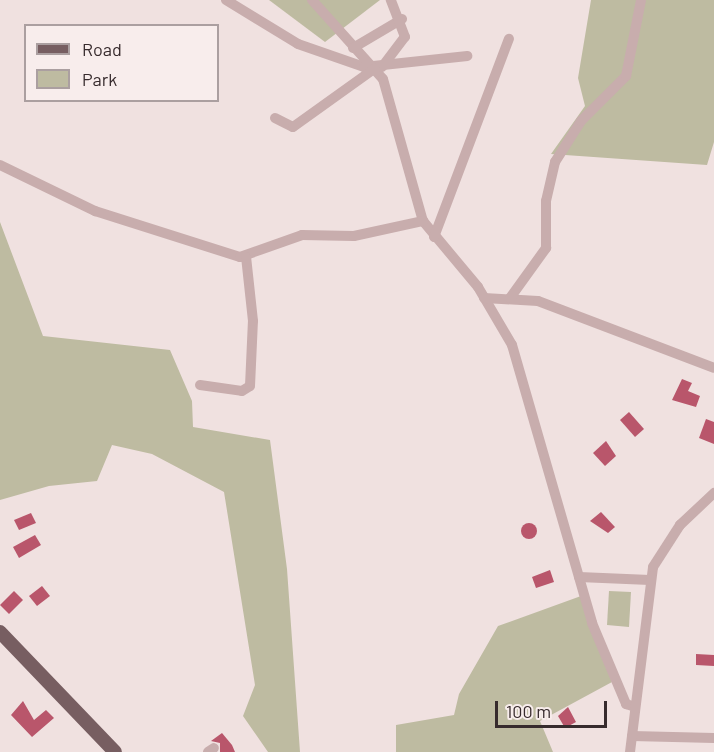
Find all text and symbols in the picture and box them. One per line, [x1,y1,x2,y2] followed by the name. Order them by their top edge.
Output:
[24,24,219,102] legend
[82,38,122,60] text: Road
[82,68,117,90] text: Park
[498,689,610,727] scale bar
[506,700,551,722] text: 100 m

